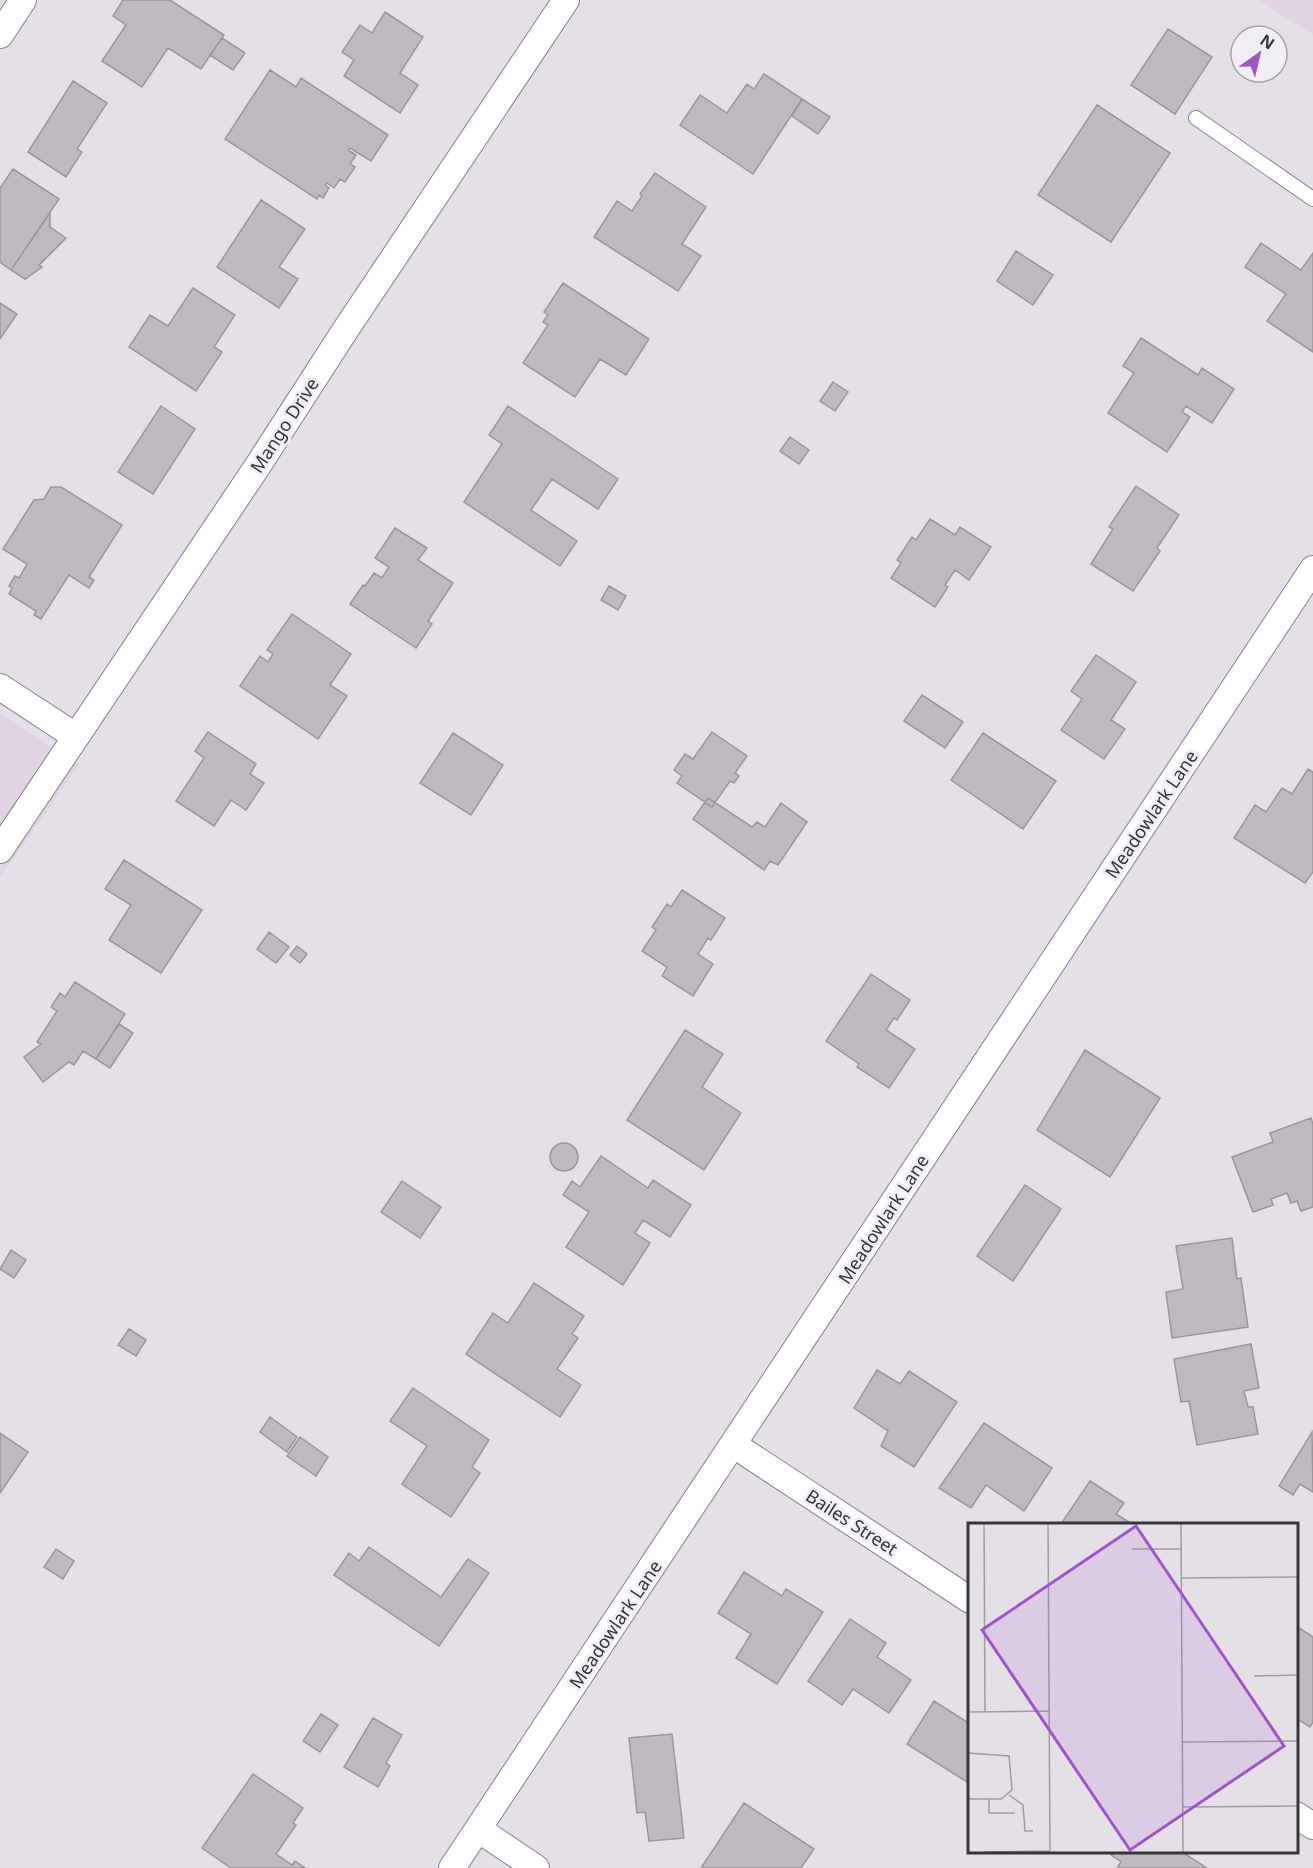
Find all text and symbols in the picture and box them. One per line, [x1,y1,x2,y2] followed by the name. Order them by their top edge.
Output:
[1229,24,1289,84] north arrow
[1256,29,1279,54] text: N
[244,373,324,477] street label: Mango Drive
[1099,745,1203,883] street label: Meadowlark Lane
[832,1150,934,1288] street label: Meadowlark Lane
[802,1483,903,1561] street label: Bailes Street
[968,1523,1298,1853] inset map
[563,1555,667,1693] street label: Meadowlark Lane

